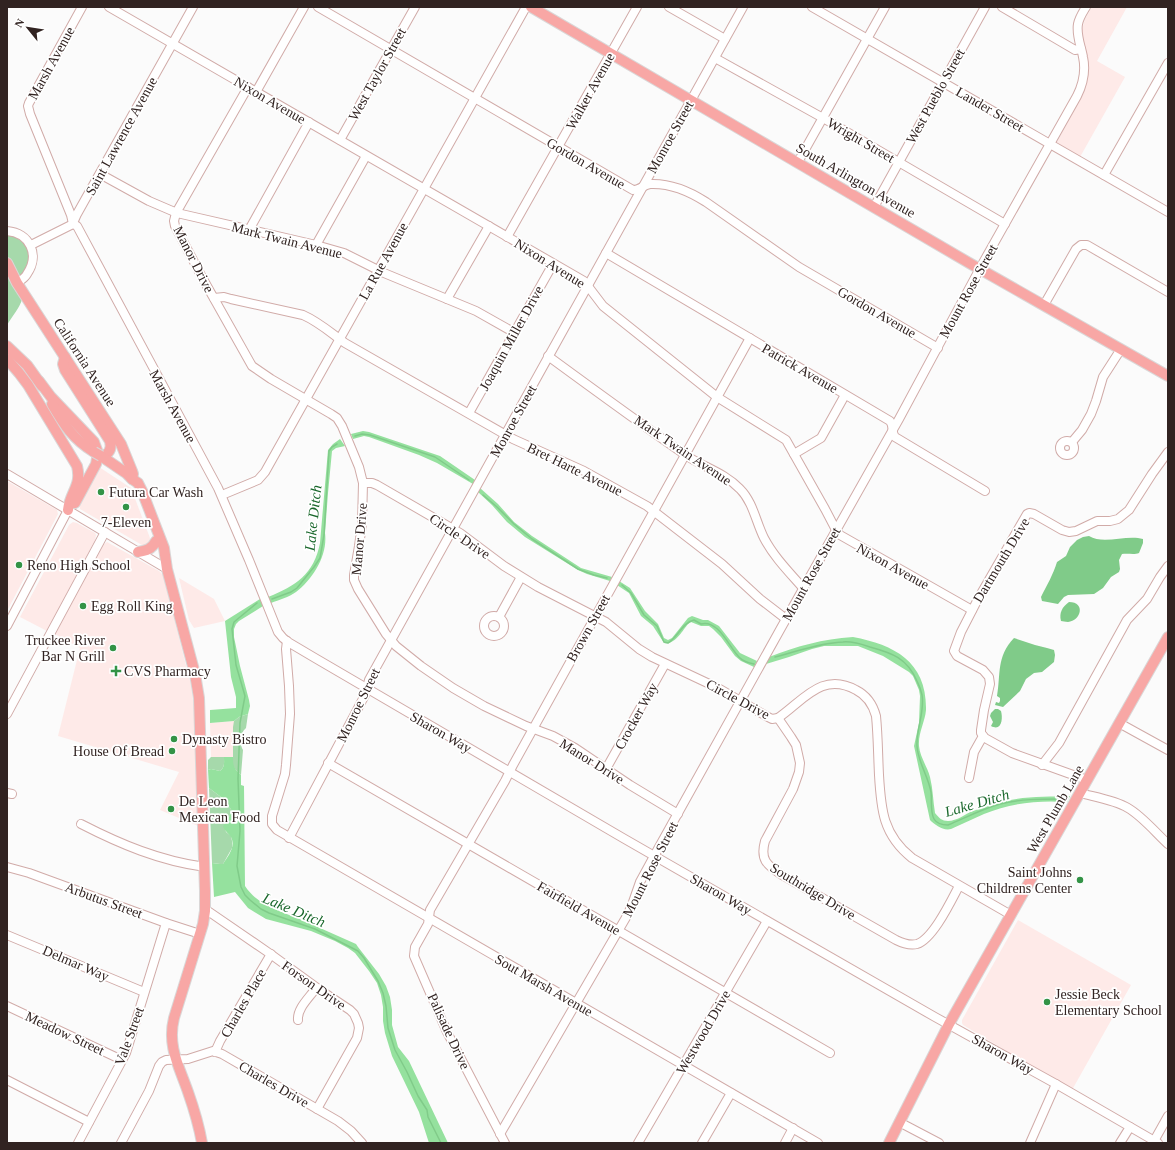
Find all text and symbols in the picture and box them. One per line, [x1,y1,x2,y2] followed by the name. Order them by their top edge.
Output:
[8,8,48,48] north arrow
[12,17,27,29] text: N
[25,24,78,102] street label: Marsh Avenue
[346,25,409,123] street label: West Taylor Street
[903,46,968,146] street label: West Pueblo Street
[563,50,618,132] street label: Walker Avenue
[231,74,308,127] street label: Nixon Avenue
[83,75,160,198] street label: Saint Lawrence Avenue
[953,84,1026,135] street label: Lander Street
[644,98,697,176] street label: Monroe Street
[824,115,897,166] street label: Wright Street
[544,135,628,192] street label: Gordon Avenue
[794,140,918,221] street label: South Arlington Avenue
[230,219,344,262] street label: Mark Twain Avenue
[356,220,411,303] street label: La Rue Avenue
[170,223,217,295] street label: Manor Drive
[512,236,588,291] street label: Nixon Avenue
[936,242,1000,341] street label: Mount Rose Street
[476,283,546,393] street label: Joaquin Miller Drive
[835,284,919,341] street label: Gordon Avenue
[51,315,119,409] street label: California Avenue
[759,341,840,396] street label: Patrick Avenue
[146,367,199,445] street label: Marsh Avenue
[487,382,540,460] street label: Monroe Street
[631,412,734,488] street label: Mark Twain Avenue
[525,440,625,499] street label: Bret Harte Avenue
[301,484,324,553] water label: Lake Ditch
[109,485,203,500] place label: Futura Car Wash
[96,487,106,497] marker: Futura Car Wash
[121,502,131,512] marker: 7-Eleven
[349,502,370,576] street label: Manor Drive
[427,511,493,562] street label: Circle Drive
[101,515,151,530] place label: 7-Eleven
[970,515,1033,605] street label: Dartmouth Drive
[779,525,843,624] street label: Mount Rose Street
[854,540,931,592] street label: Nixon Avenue
[27,558,131,573] place label: Reno High School
[14,560,24,570] marker: Reno High School
[564,592,613,664] street label: Brown Street
[91,599,173,614] place label: Egg Roll King
[78,601,88,611] marker: Egg Roll King
[25,633,105,664] place label: Truckee River Bar N Grill
[108,643,118,653] marker: Truckee River Bar N Grill
[124,664,211,679] place label: CVS Pharmacy
[111,666,121,676] marker: CVS Pharmacy
[334,666,383,745] street label: Monroe Street
[704,676,772,722] street label: Circle Drive
[612,680,661,752] street label: Crocker Way
[407,709,474,756] street label: Sharon Way
[182,732,266,747] place label: Dynasty Bistro
[169,734,179,744] marker: Dynasty Bistro
[557,736,627,787] street label: Manor Drive
[73,744,164,759] place label: House Of Bread
[167,746,177,756] marker: House Of Bread
[1024,763,1087,856] street label: West Plumb Lane
[942,786,1011,820] water label: Lake Ditch
[179,794,260,825] place label: De Leon Mexican Food
[166,804,176,814] marker: De Leon Mexican Food
[620,819,681,919] street label: Mount Rose Street
[767,860,858,923] street label: Southridge Drive
[977,865,1072,896] place label: Saint Johns Childrens Center
[687,871,754,918] street label: Sharon Way
[1075,875,1085,885] marker: Saint Johns Childrens Center
[535,879,623,938] street label: Fairfield Avenue
[63,880,145,921] street label: Arbutus Street
[259,889,328,930] water label: Lake Ditch
[40,943,111,984] street label: Delmar Way
[492,951,595,1019] street label: Sout Marsh Avenue
[279,958,348,1013] street label: Forson Drive
[218,966,269,1040] street label: Charles Place
[1055,987,1162,1018] place label: Jessie Beck Elementary School
[673,988,733,1077] street label: Westwood Drive
[424,991,473,1072] street label: Palisade Drive
[1042,997,1052,1007] marker: Jessie Beck Elementary School
[112,1005,147,1067] street label: Vale Street
[23,1009,107,1058] street label: Meadow Street
[969,1031,1036,1078] street label: Sharon Way
[236,1058,311,1110] street label: Charles Drive

